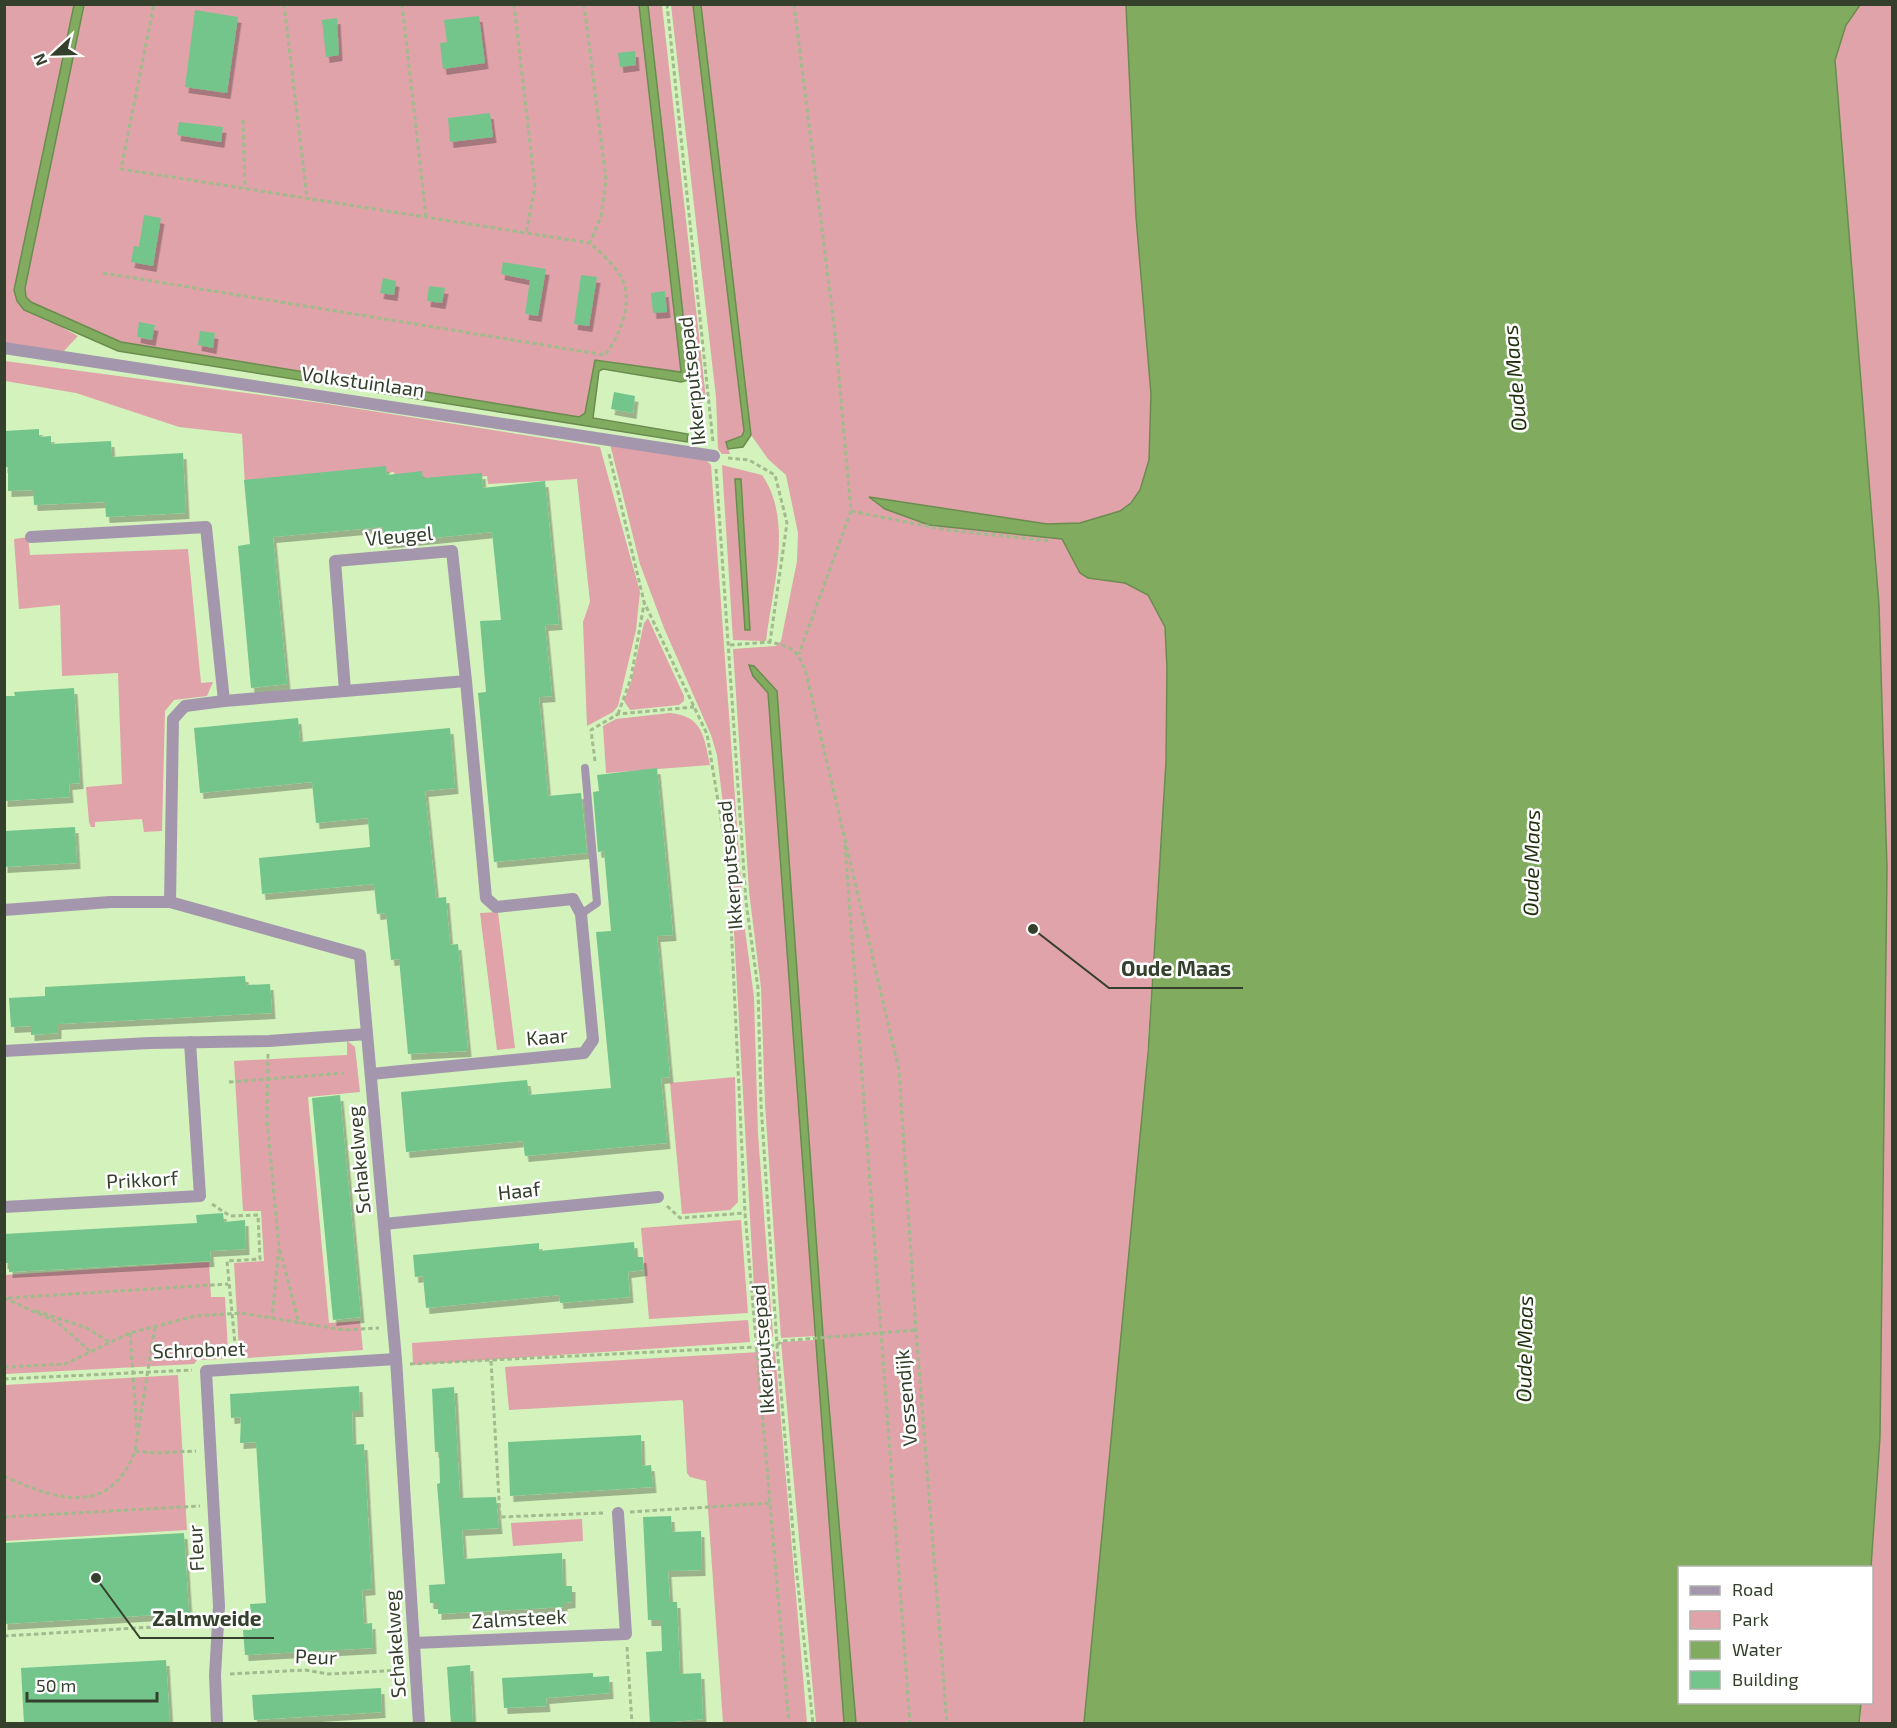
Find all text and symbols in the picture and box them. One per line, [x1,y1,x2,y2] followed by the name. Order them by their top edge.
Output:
[24,24,84,84] north arrow
[29,51,51,69] text: N
[672,315,710,447] street label: Ikkerputsepad
[1496,324,1531,432] water label: Oude Maas
[300,360,426,402] street label: Volkstuinlaan
[364,520,434,550] street label: Vleugel
[711,799,747,931] street label: Ikkerputsepad
[1517,809,1544,917] water label: Oude Maas
[1109,949,1243,988] callout: Oude Maas
[1121,955,1231,980] text: Oude Maas
[525,1022,569,1050] street label: Kaar
[341,1105,375,1215] street label: Schakelweg
[105,1165,179,1193] street label: Prikkorf
[496,1176,542,1204] street label: Haaf
[746,1284,778,1415] street label: Ikkerputsepad
[1510,1295,1537,1403] water label: Oude Maas
[152,1335,246,1363] street label: Schrobnet
[889,1349,921,1447] street label: Vossendijk
[182,1524,208,1572] street label: Fleur
[1678,1566,1873,1704] legend
[1732,1578,1773,1600] text: Road
[378,1589,410,1699] street label: Schakelweg
[140,1599,274,1638] callout: Zalmweide
[471,1604,567,1632] street label: Zalmsteek
[152,1605,262,1630] text: Zalmweide
[1732,1608,1769,1630] text: Park
[1732,1638,1782,1660] text: Water
[295,1643,337,1669] street label: Peur
[27,1665,158,1703] scale bar
[1732,1668,1799,1690] text: Building
[36,1674,76,1696] text: 50 m

